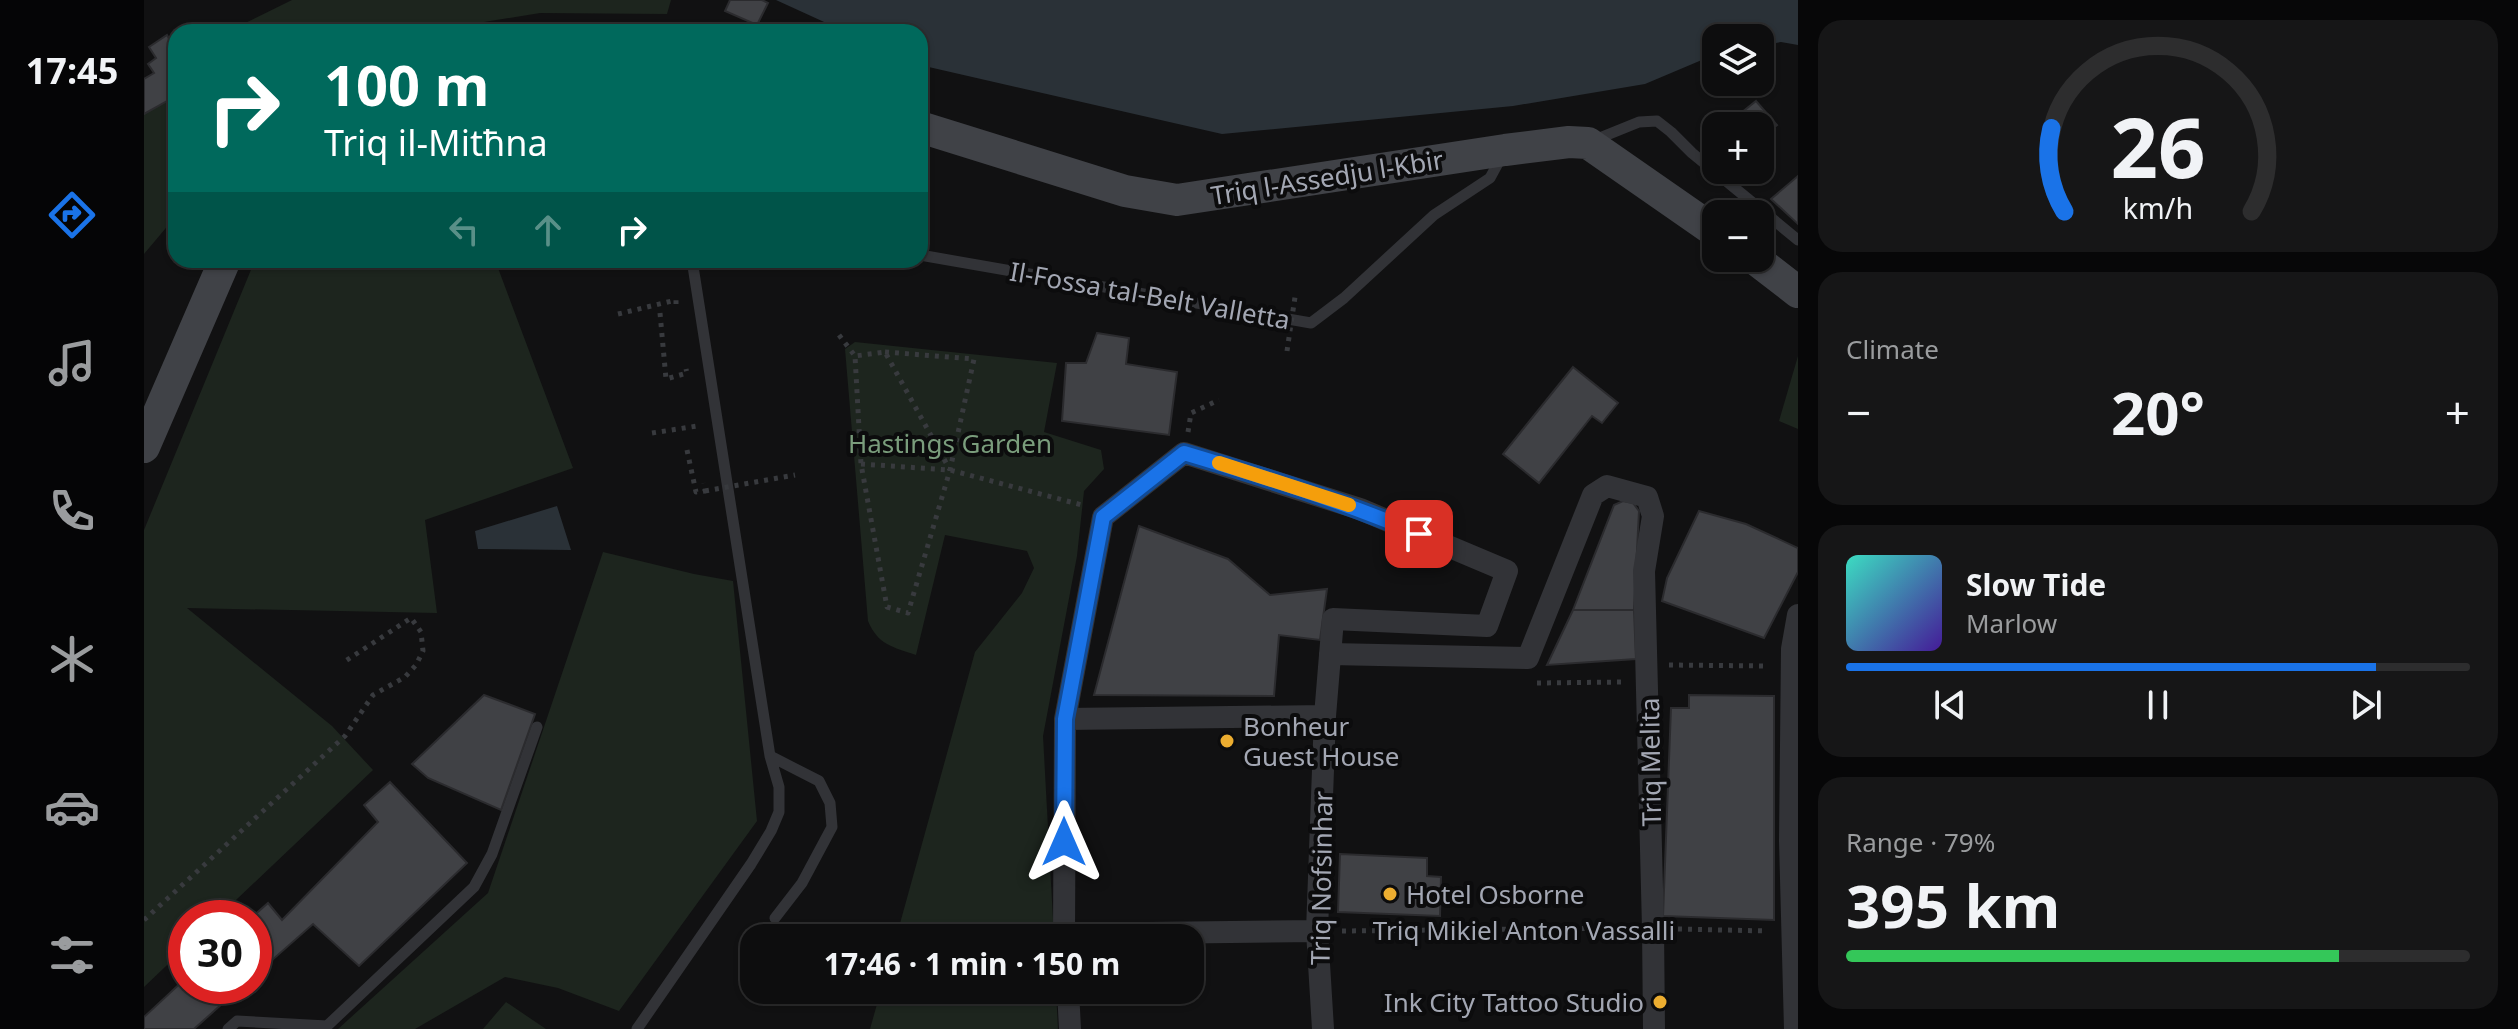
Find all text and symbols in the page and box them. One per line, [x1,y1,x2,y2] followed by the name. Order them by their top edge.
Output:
[1702,24,1774,272] map controls
[1702,24,1774,96] button: layers
[26,46,118,95] text: 17:45
[324,46,489,122] text: 100 m
[192,56,296,160] icon: right
[2110,89,2206,202] text: 26
[1702,112,1774,184] button: +
[324,118,548,167] text: Triq il-Mitħna
[1208,141,1446,213] street label: Triq l-Assedju l-Kbir
[44,187,100,243] icon: directions
[2123,188,2193,227] text: km/h
[1702,200,1774,272] button: −
[442,208,486,252] icon: left
[526,208,570,252] icon: ahead
[610,208,654,252] icon: right
[1007,253,1293,337] street label: Il-Fossa tal-Belt Valletta
[1846,331,1939,367] text: Climate
[44,335,100,391] icon: music
[2111,371,2205,453] text: 20°
[1846,382,1871,442] text: −
[2445,382,2470,442] text: +
[848,425,1052,461] park label: Hastings Garden
[44,483,100,539] icon: phone
[1385,500,1453,568] pin
[1397,512,1441,556] icon: arrive
[1966,564,2106,605] text: Slow Tide
[1966,605,2057,641] text: Marlow
[44,631,100,687] icon: climate
[1928,683,1972,727] icon: previous
[2136,683,2180,727] icon: pause
[2344,683,2388,727] icon: next
[1631,697,1669,827] street label: Triq Melita
[1243,708,1399,774] place label: Bonheur Guest House
[1218,732,1236,750] marker: Bonheur Guest House
[44,779,100,835] icon: car
[1301,790,1341,966] street label: Triq Nofsinhar
[1022,800,1106,884] position arrow
[1846,824,1995,860] text: Range · 79%
[1846,864,2060,946] text: 395 km
[1406,876,1584,912] place label: Hotel Osborne
[1381,885,1399,903] marker: Hotel Osborne
[168,900,272,1004] speed limit sign: 30
[1373,912,1675,948] street label: Triq Mikiel Anton Vassalli
[44,927,100,983] icon: filters
[824,943,1120,984] text: 17:46 · 1 min · 150 m
[1384,984,1644,1020] place label: Ink City Tattoo Studio
[1651,993,1669,1011] marker: Ink City Tattoo Studio

